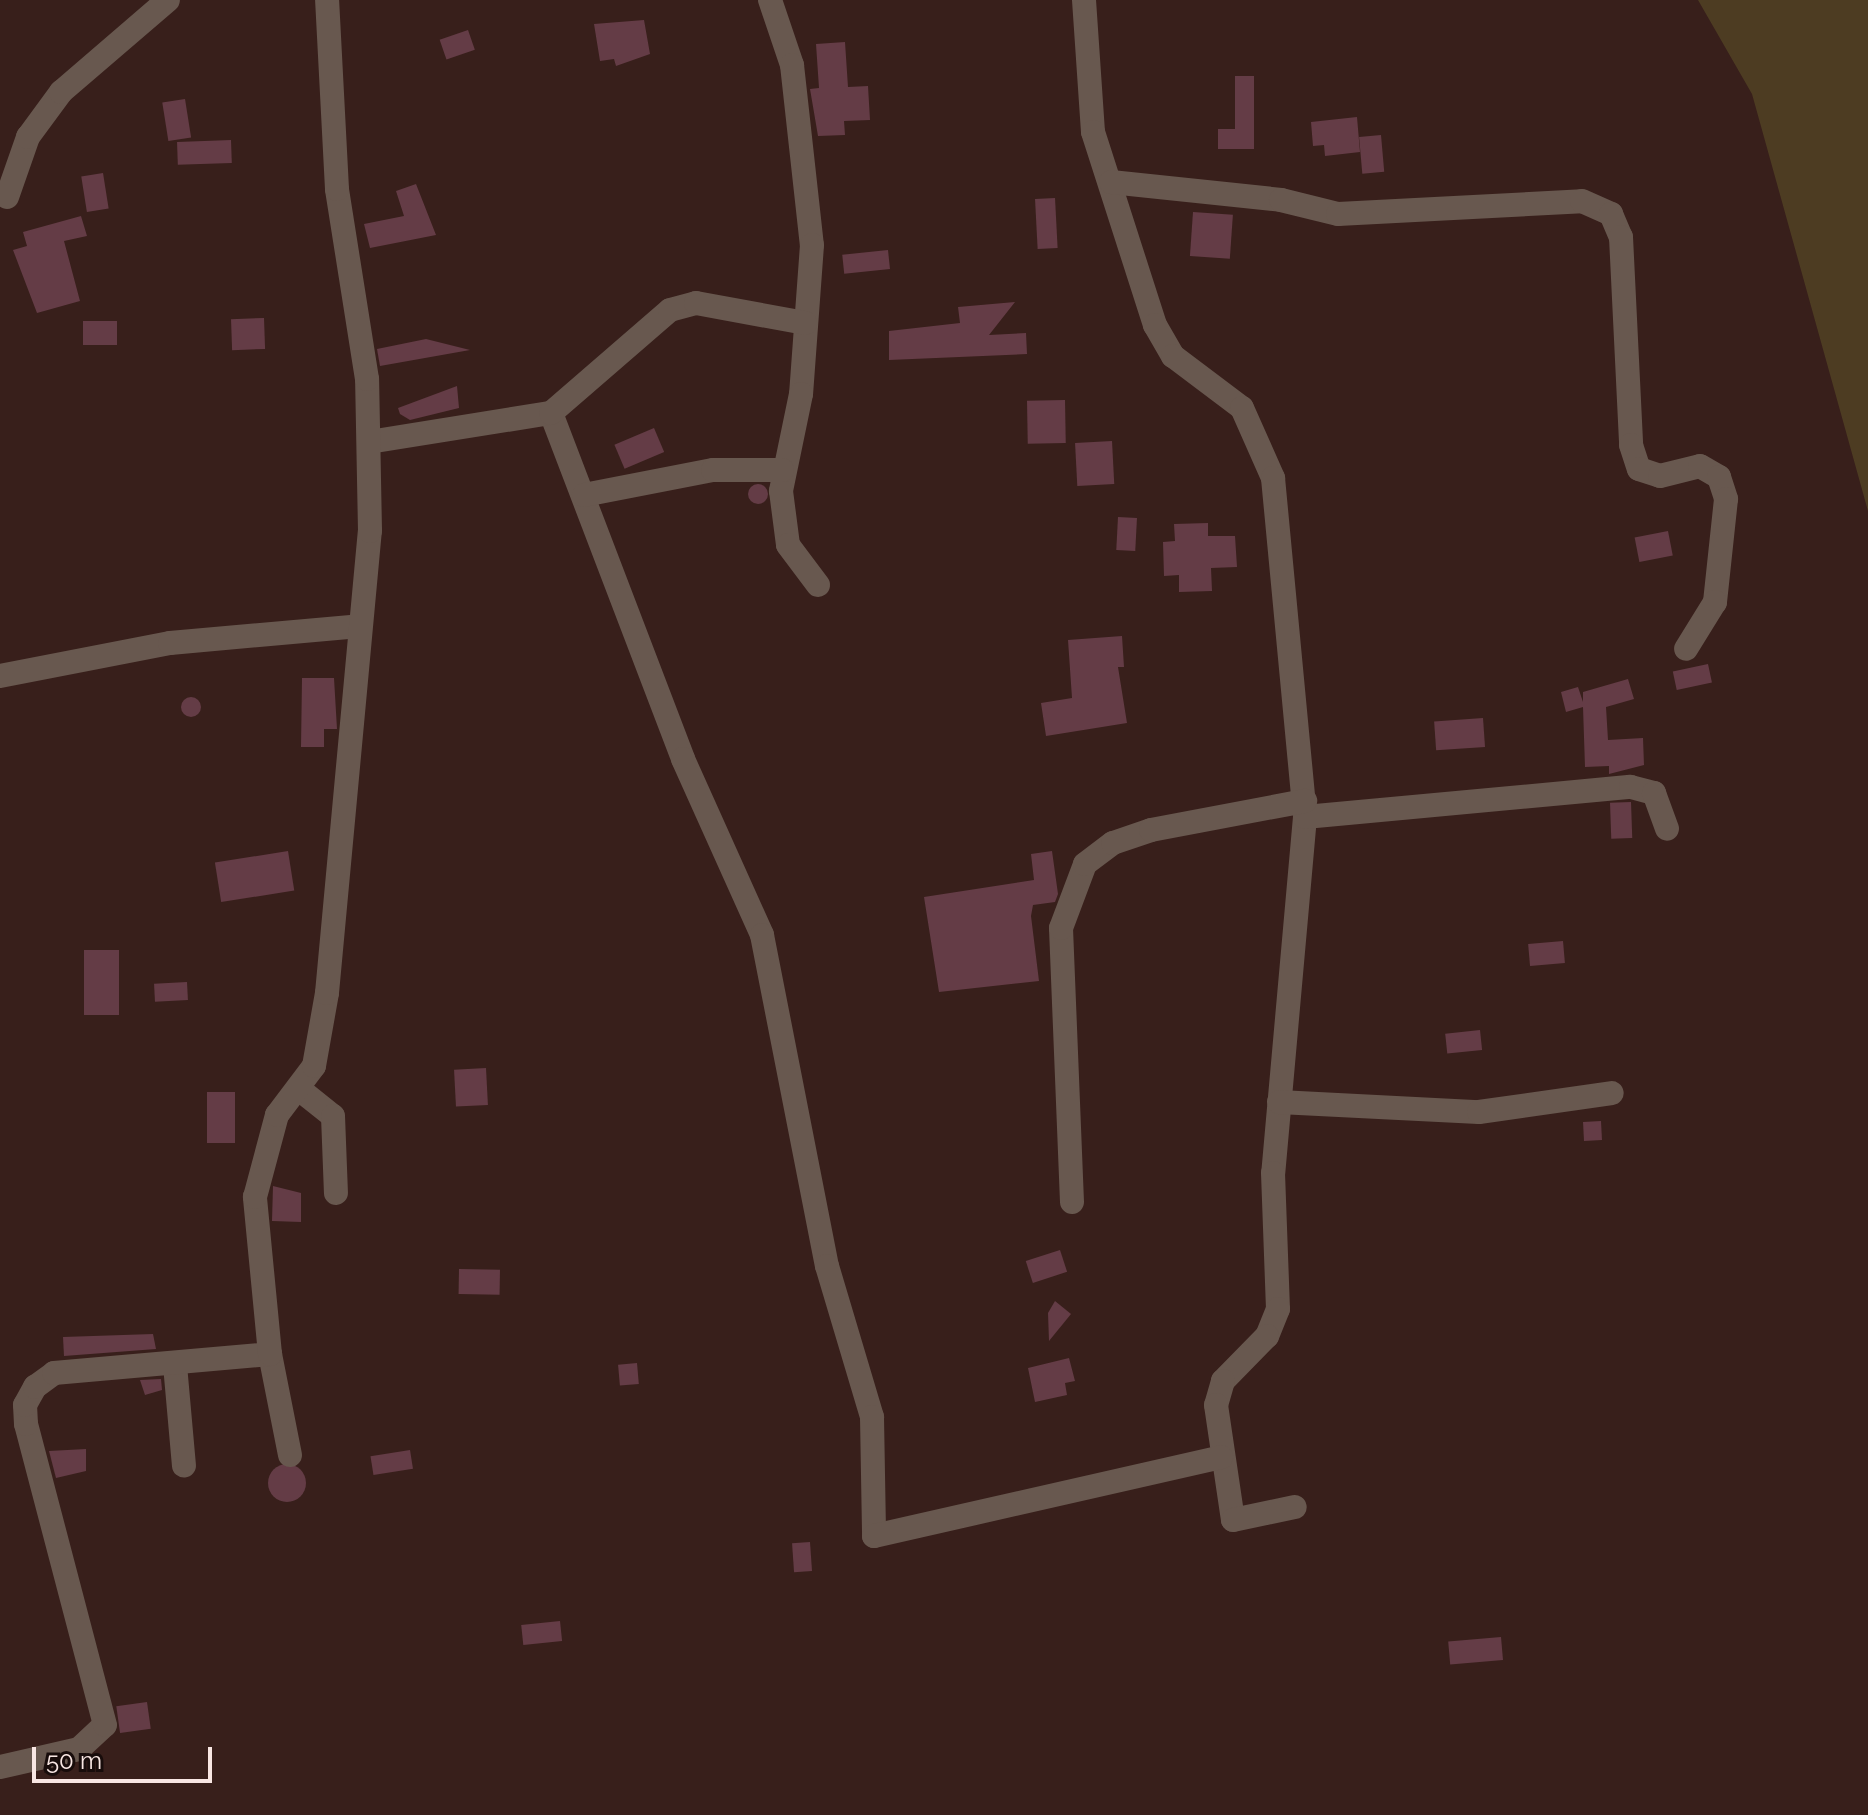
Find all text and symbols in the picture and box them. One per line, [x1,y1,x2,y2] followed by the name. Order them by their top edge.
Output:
[36,1731,216,1781] scale bar
[46,1746,102,1775] text: 50 m

